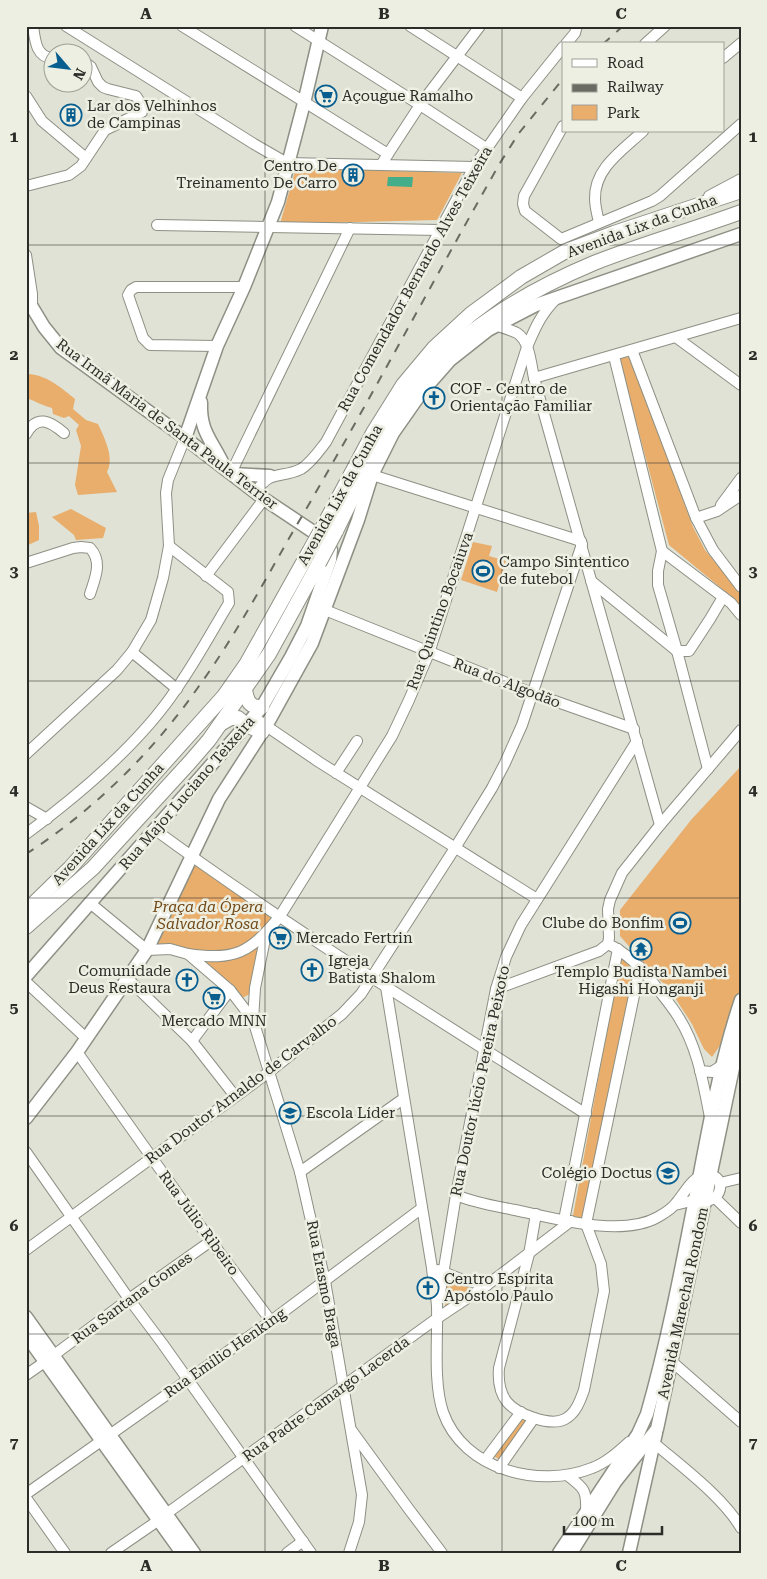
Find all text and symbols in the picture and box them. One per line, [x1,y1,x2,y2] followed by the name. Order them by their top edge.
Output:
[140,4,152,23] text: A
[378,4,390,23] text: B
[615,4,627,23] text: C
[42,42,92,92] north arrow
[562,42,724,132] legend
[607,54,644,72] text: Road
[70,66,89,83] text: N
[607,78,664,96] text: Railway
[314,84,338,108] supermarket icon: Açougue Ramalho
[342,87,473,105] place label: Açougue Ramalho
[87,97,217,132] place label: Lar dos Velhinhos de Campinas
[59,103,83,127] building icon: Lar dos Velhinhos de Campinas
[607,104,641,122] text: Park
[10,127,19,146] text: 1
[749,127,758,146] text: 1
[334,143,496,415] street label: Rua Comendador Bernardo Alves Teixeira
[176,157,337,192] place label: Centro De Treinamento De Carro
[341,163,365,187] building icon: Centro De Treinamento De Carro
[565,190,719,262] street label: Avenida Lix da Cunha
[53,335,281,513] street label: Rua Irmã Maria de Santa Paula Terrier
[10,345,19,364] text: 2
[749,345,758,364] text: 2
[450,380,592,415] place label: COF - Centro de Orientação Familiar
[422,386,446,410] church icon: COF - Centro de Orientação Familiar
[294,421,386,569] street label: Avenida Lix da Cunha
[403,530,477,692] street label: Rua Quintino Bocaiuva
[499,553,630,588] place label: Campo Sintentico de futebol
[471,559,495,583] sports icon: Campo Sintentico de futebol
[10,562,19,581] text: 3
[749,562,758,581] text: 3
[451,654,563,712] street label: Rua do Algodão
[115,713,259,873] street label: Rua Major Luciano Teixeira
[48,759,168,889] street label: Avenida Lix da Cunha
[10,780,19,799] text: 4
[749,780,758,799] text: 4
[152,897,263,933] park label: Praça da Ópera Salvador Rosa
[668,911,692,935] sports icon: Clube do Bonfim
[542,914,664,932] place label: Clube do Bonfim
[268,926,292,950] supermarket icon: Mercado Fertrin
[296,929,413,947] place label: Mercado Fertrin
[629,937,653,961] temple icon: Templo Budista Nambei Higashi Honganji
[328,952,436,987] place label: Igreja Batista Shalom
[300,958,324,982] church icon: Igreja Batista Shalom
[68,962,171,997] place label: Comunidade Deus Restaura
[555,963,728,998] place label: Templo Budista Nambei Higashi Honganji
[447,964,513,1198] street label: Rua Doutor lúcio Pereira Peixoto
[175,968,199,992] church icon: Comunidade Deus Restaura
[202,986,226,1010] supermarket icon: Mercado MNN
[10,998,19,1017] text: 5
[749,998,758,1017] text: 5
[142,1012,340,1168] street label: Rua Doutor Arnaldo de Carvalho
[161,1012,267,1030] place label: Mercado MNN
[278,1101,302,1125] school or university icon: Escola Líder
[306,1104,395,1122] place label: Escola Líder
[656,1161,680,1185] school or university icon: Colégio Doctus
[542,1164,652,1182] place label: Colégio Doctus
[155,1167,243,1279] street label: Rua Júlio Ribeiro
[654,1205,712,1400] street label: Avenida Marechal Rondom
[10,1216,19,1235] text: 6
[749,1216,758,1235] text: 6
[303,1219,345,1349] street label: Rua Erasmo Braga
[68,1248,196,1348] street label: Rua Santana Gomes
[444,1270,553,1305] place label: Centro Espírita Apóstolo Paulo
[416,1276,440,1300] church icon: Centro Espírita Apóstolo Paulo
[161,1304,290,1402] street label: Rua Emílio Henking
[239,1332,413,1466] street label: Rua Padre Camargo Lacerda
[10,1433,19,1452] text: 7
[749,1433,758,1452] text: 7
[564,1504,662,1536] scale bar
[572,1512,615,1530] text: 100 m
[140,1556,152,1575] text: A
[378,1556,390,1575] text: B
[615,1556,627,1575] text: C

